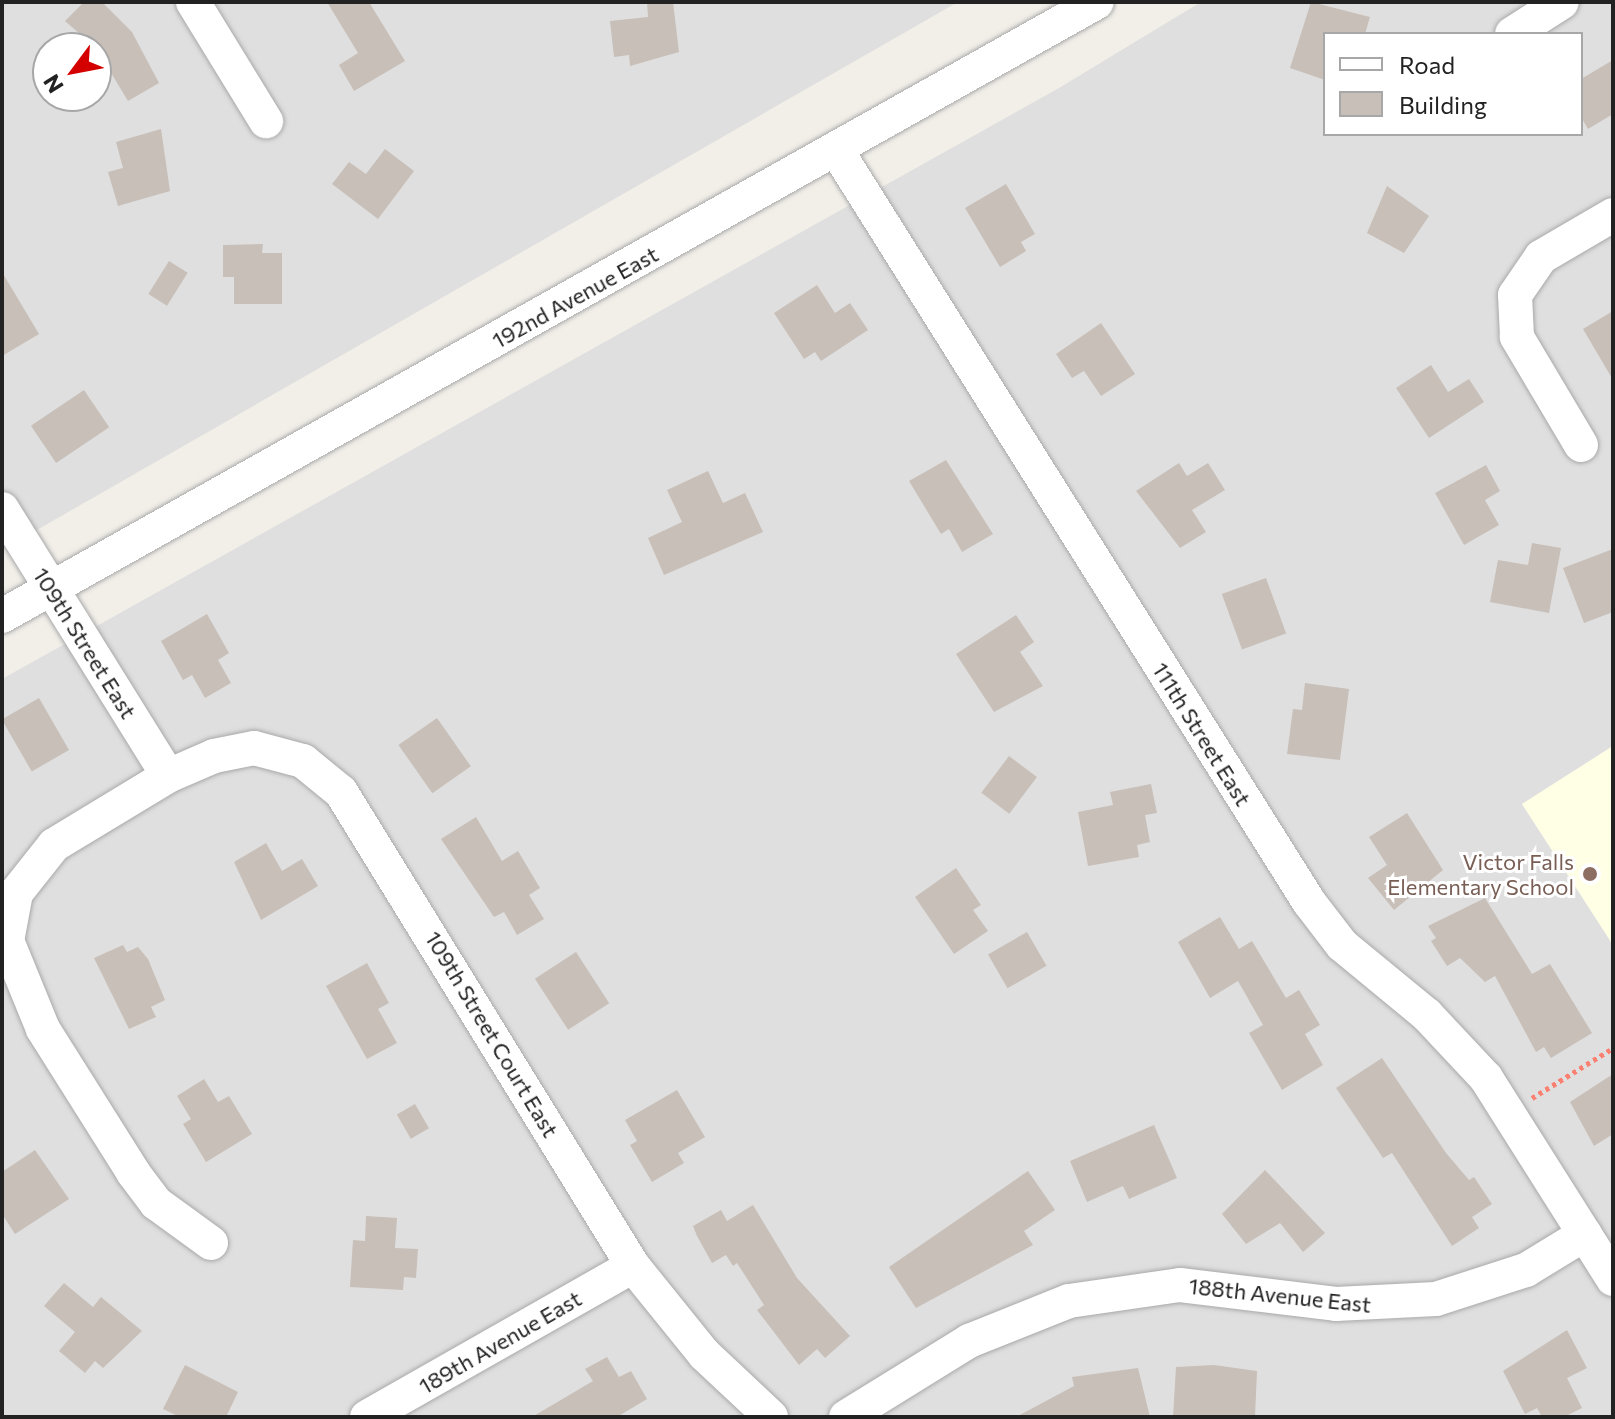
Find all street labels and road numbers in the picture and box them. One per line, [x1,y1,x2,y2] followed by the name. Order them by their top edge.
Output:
[487,240,663,354] street label: 192nd Avenue East
[28,563,142,723] street label: 109th Street East
[1147,657,1257,811] street label: 111th Street East
[420,926,564,1142] street label: 109th Street Court East
[1188,1272,1372,1318] street label: 188th Avenue East
[414,1285,586,1399] street label: 189th Avenue East

